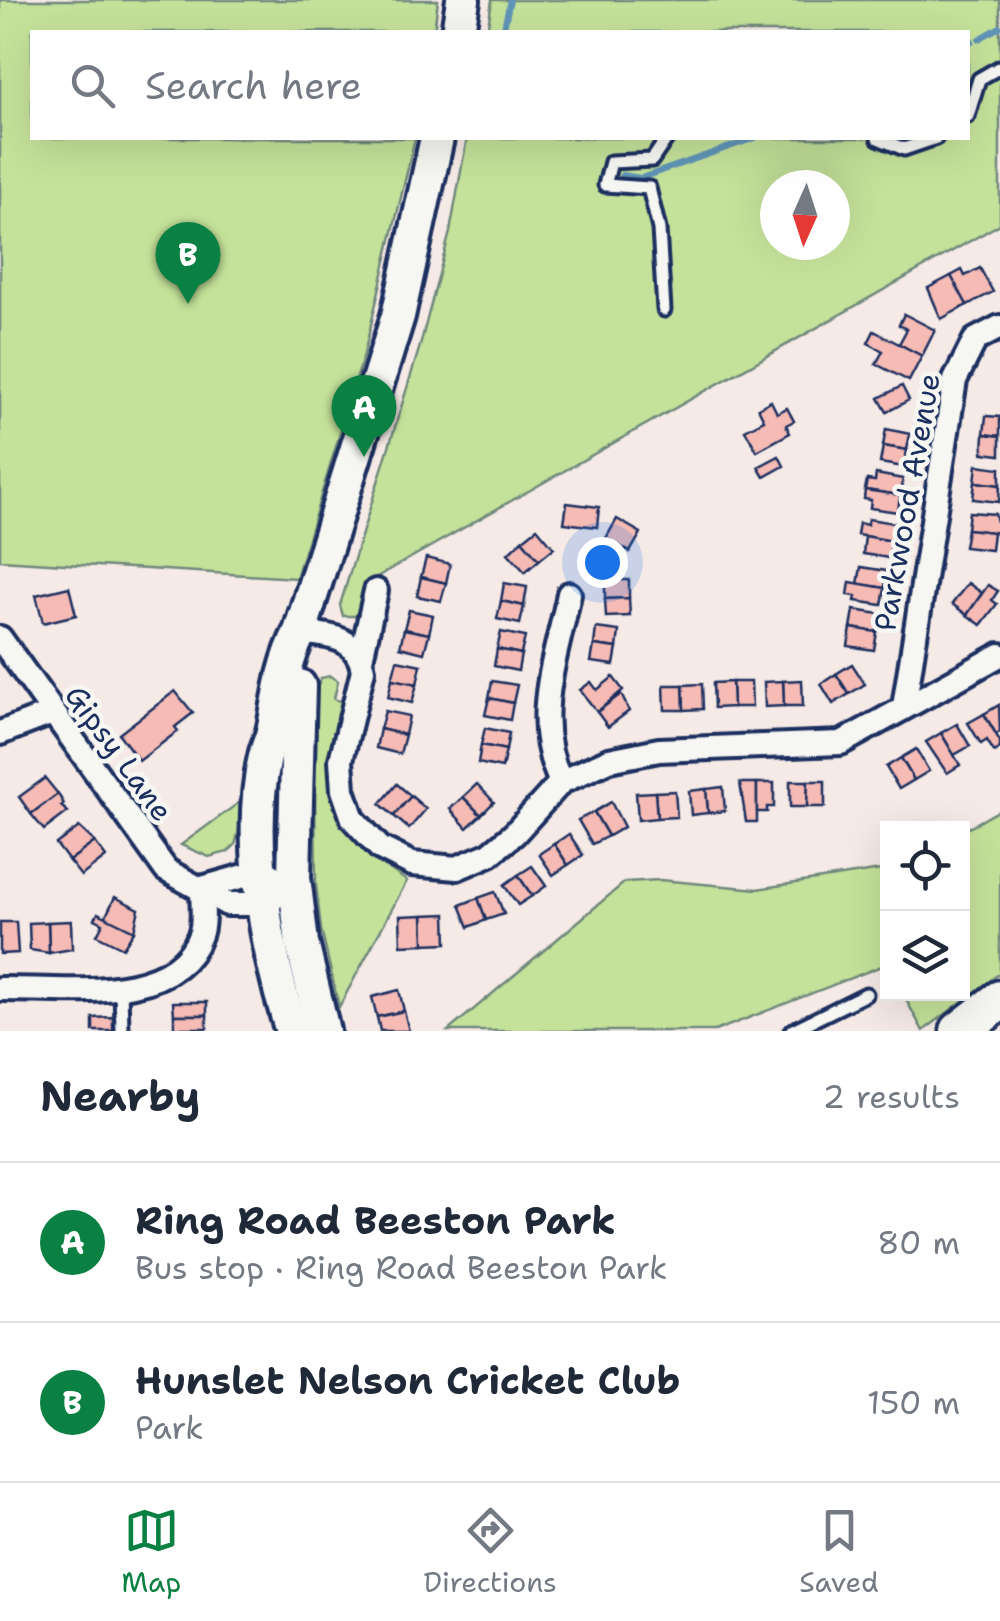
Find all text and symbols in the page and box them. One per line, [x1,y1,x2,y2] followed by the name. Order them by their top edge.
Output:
[30,30,970,140] search box
[65,58,120,113] icon: search
[145,60,362,111] text: Search here
[760,170,850,260] north arrow
[156,222,220,304] pin: B
[864,370,950,634] street label: Parkwood Avenue
[332,374,396,457] pin: A
[577,537,628,588] your location
[56,676,182,830] street label: Gipsy Lane
[880,821,970,1001] map controls
[880,821,970,911] button: locate
[880,911,970,1001] button: layers
[40,1068,200,1124] text: Nearby
[823,1075,960,1118] text: 2 results
[135,1195,616,1246] text: Ring Road Beeston Park
[60,1221,85,1264] text: A
[877,1221,960,1264] text: 80 m
[135,1246,667,1289] text: Bus stop · Ring Road Beeston Park
[135,1355,681,1406] text: Hunslet Nelson Cricket Club
[63,1381,82,1424] text: B
[867,1381,960,1424] text: 150 m
[135,1406,204,1449] text: Park
[121,1503,181,1601] tab: Map
[424,1503,557,1601] tab: Directions
[799,1503,879,1601] tab: Saved

